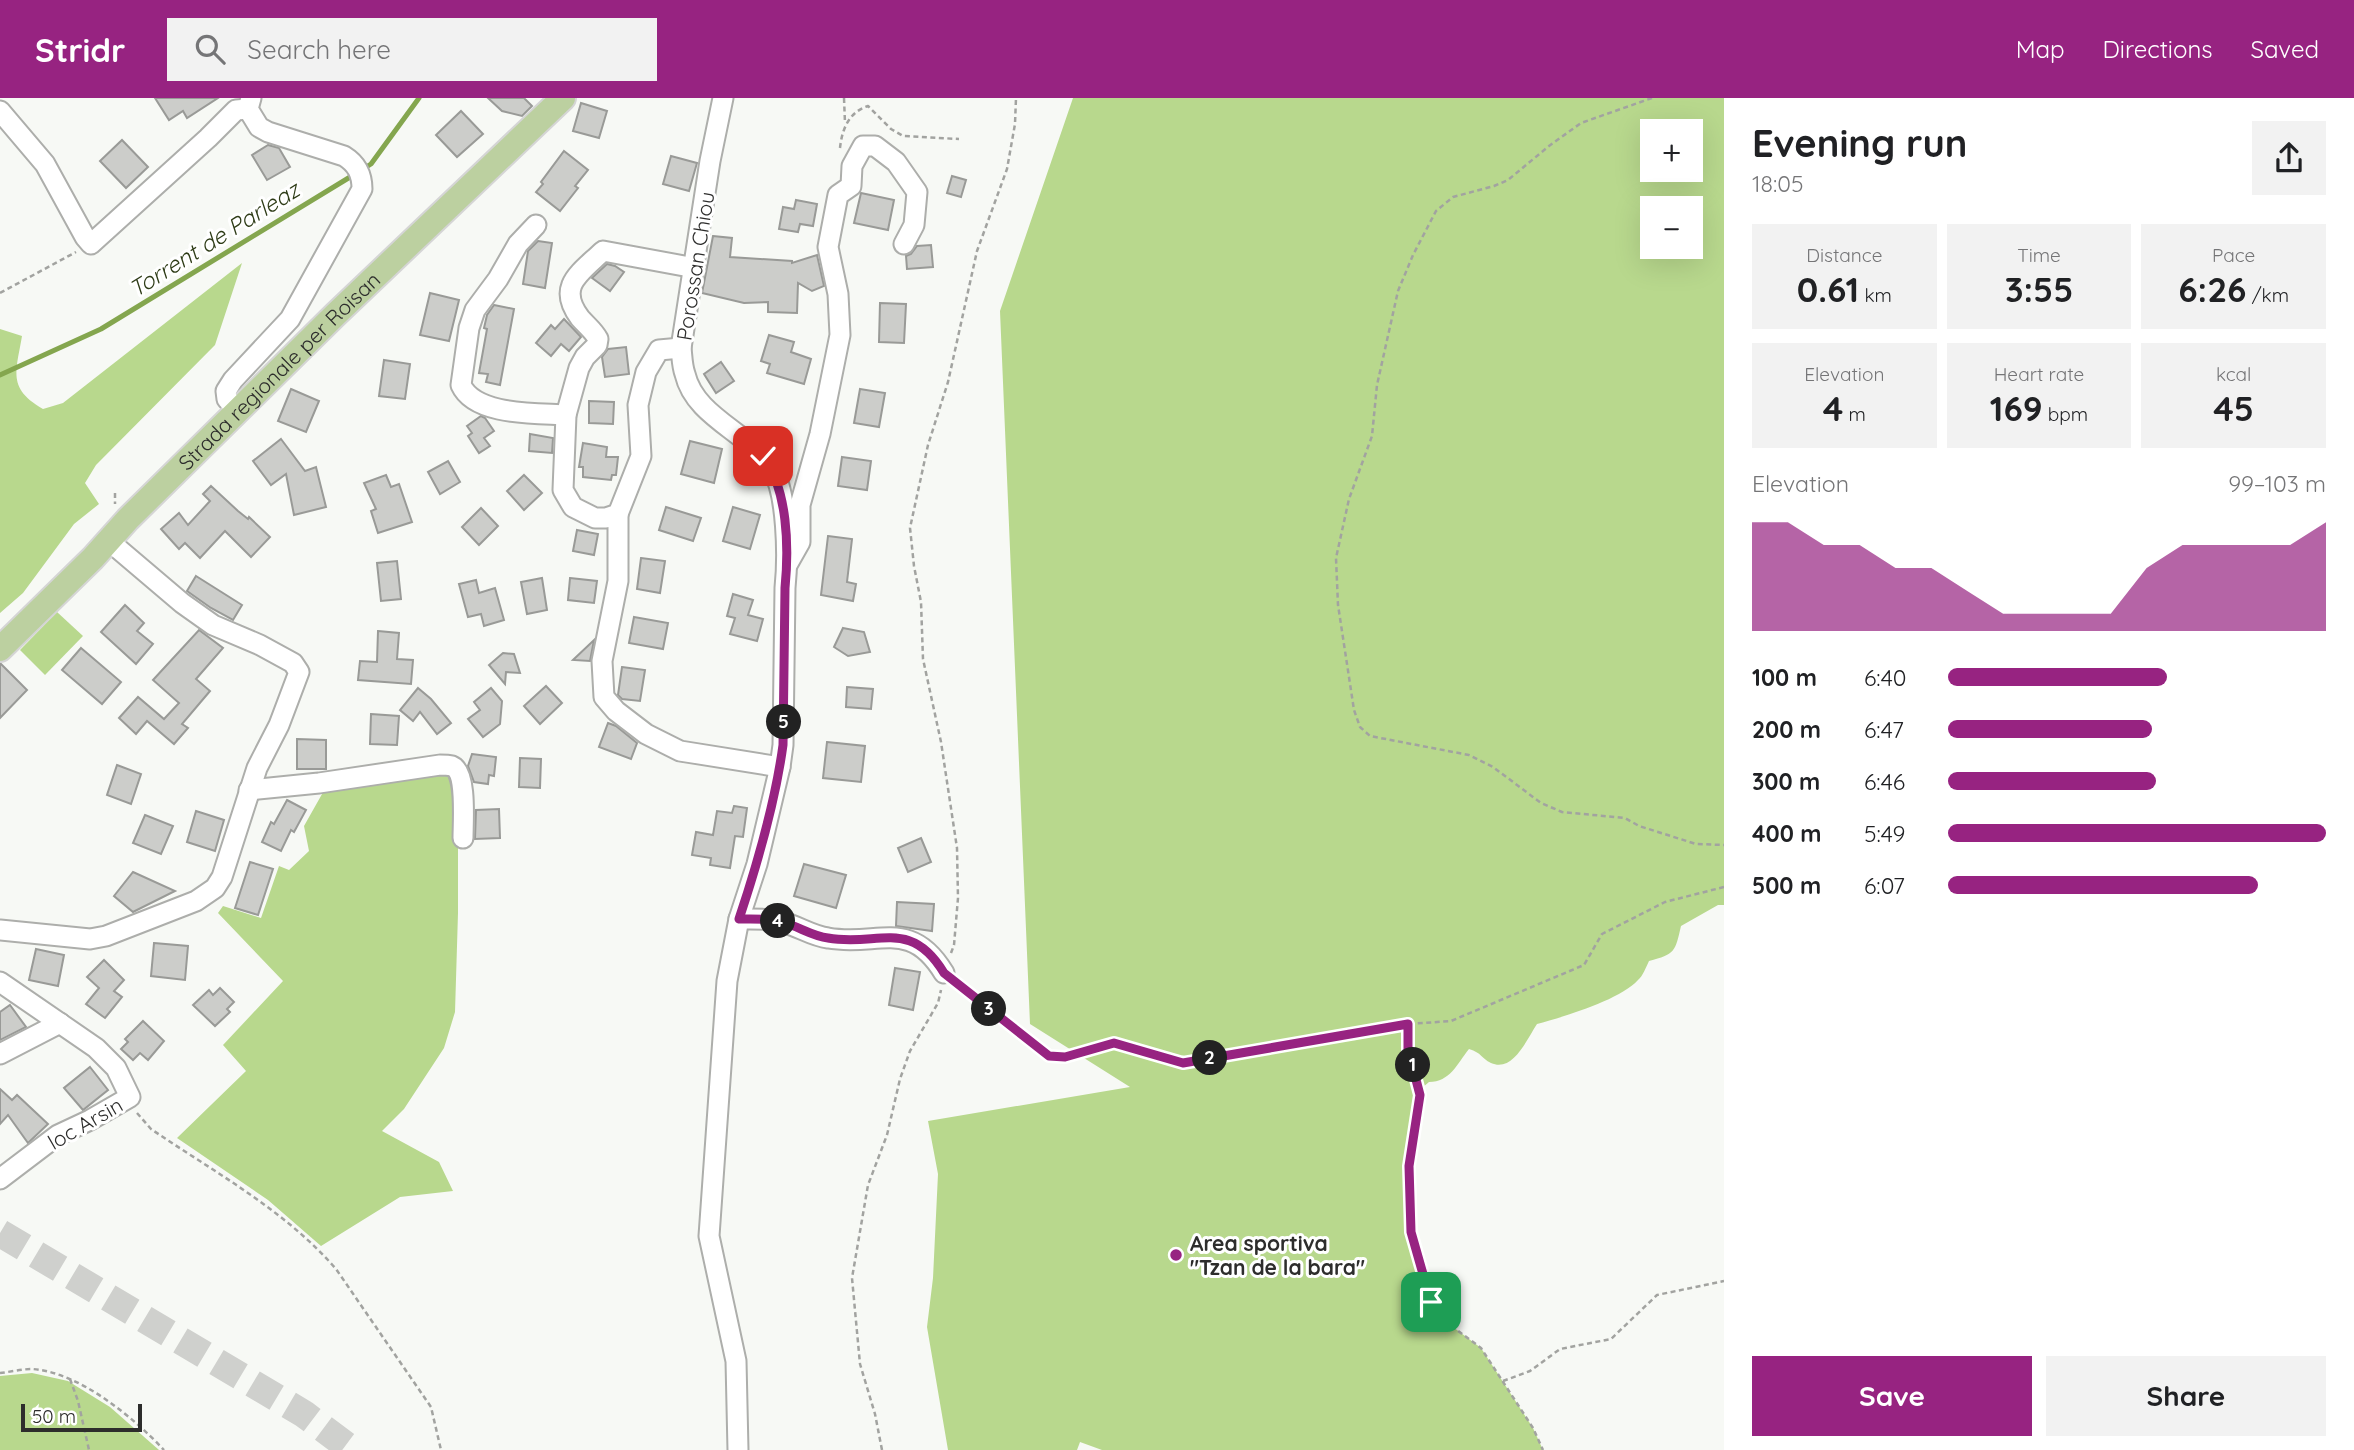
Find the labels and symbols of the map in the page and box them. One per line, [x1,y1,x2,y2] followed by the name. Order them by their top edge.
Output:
[124,174,306,303] water label: Torrent de Parleaz
[670,190,720,342] street label: Porossan Chiou
[173,266,385,475] street label: Strada regionale per Roisan
[733,426,793,486] pin
[766,704,802,740] pin: 5
[760,904,796,938] pin: 4
[972,992,1006,1026] pin: 3
[1192,1040,1228,1076] pin: 2
[1396,1048,1430,1082] pin: 1
[43,1091,127,1155] street label: loc Arsin
[1190,1230,1365,1280] place label: Area sportiva "Tzan de la bara"
[1168,1247,1184,1263] marker: Area sportiva "Tzan de la bara"
[1401,1272,1461,1332] pin
[21,1401,142,1433] scale bar

